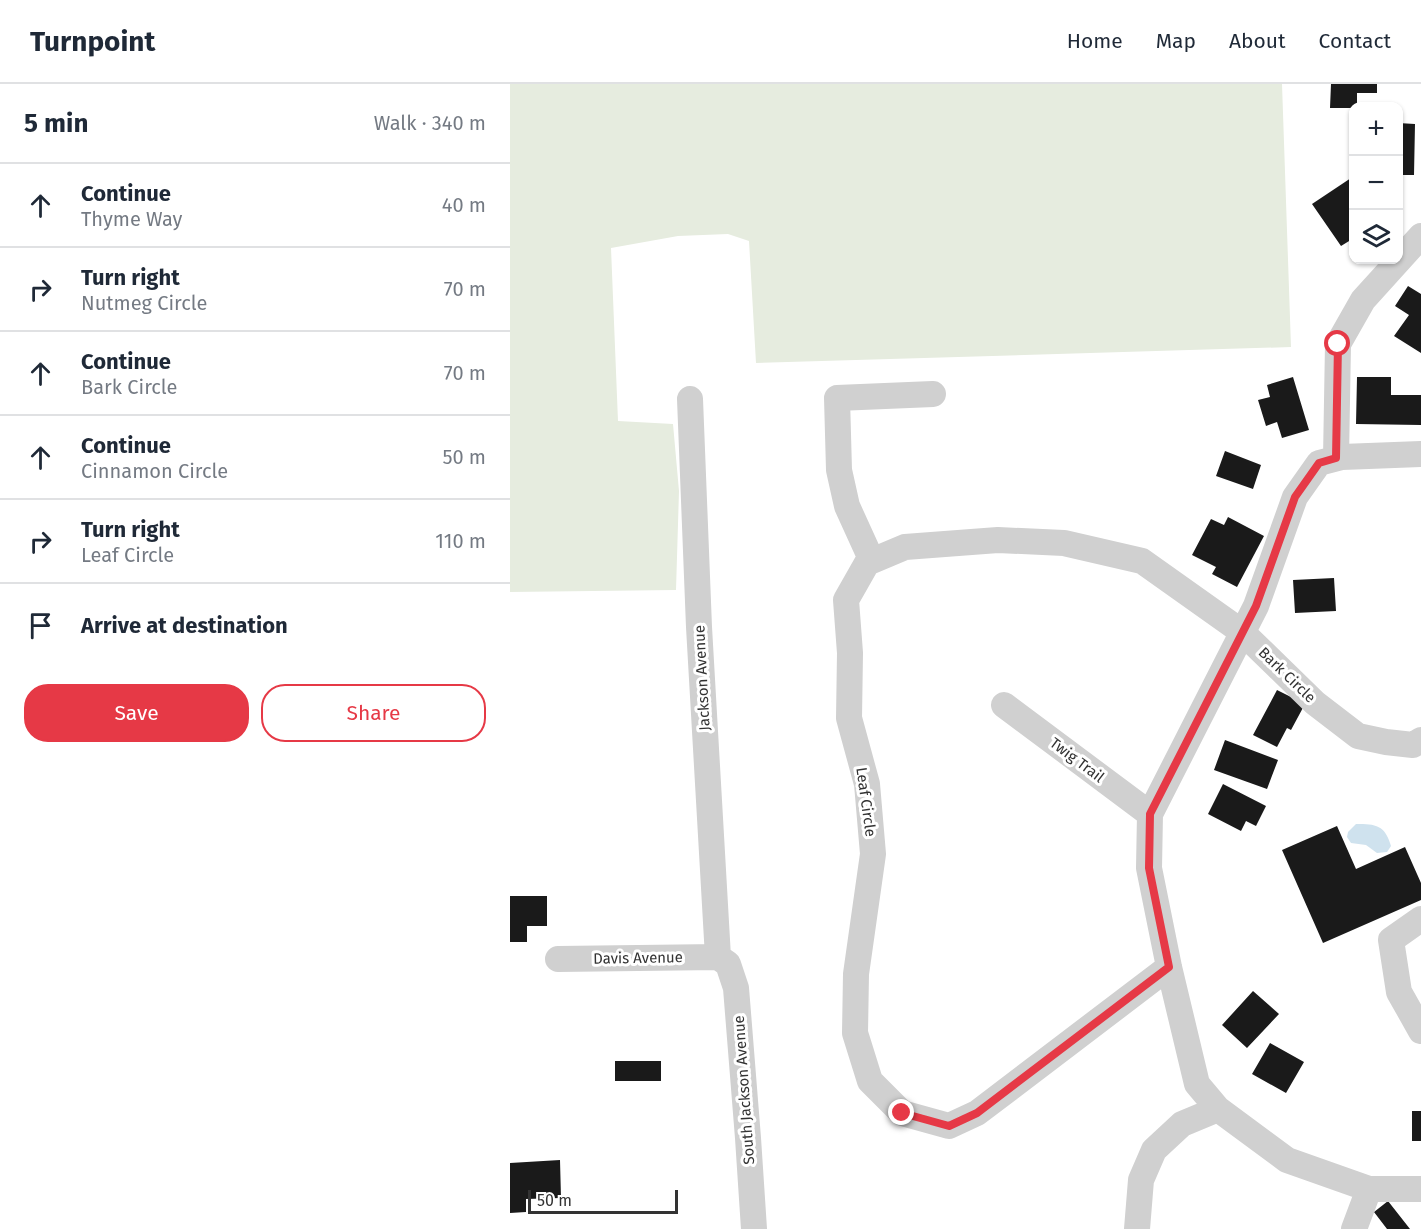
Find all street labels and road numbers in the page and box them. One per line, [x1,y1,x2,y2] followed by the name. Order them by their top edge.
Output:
[690,625,714,731] street label: Jackson Avenue
[1255,643,1319,707] street label: Bark Circle
[1046,734,1108,787] street label: Twig Trail
[852,766,880,838] street label: Leaf Circle
[593,948,683,968] street label: Davis Avenue
[730,1015,758,1165] street label: South Jackson Avenue

